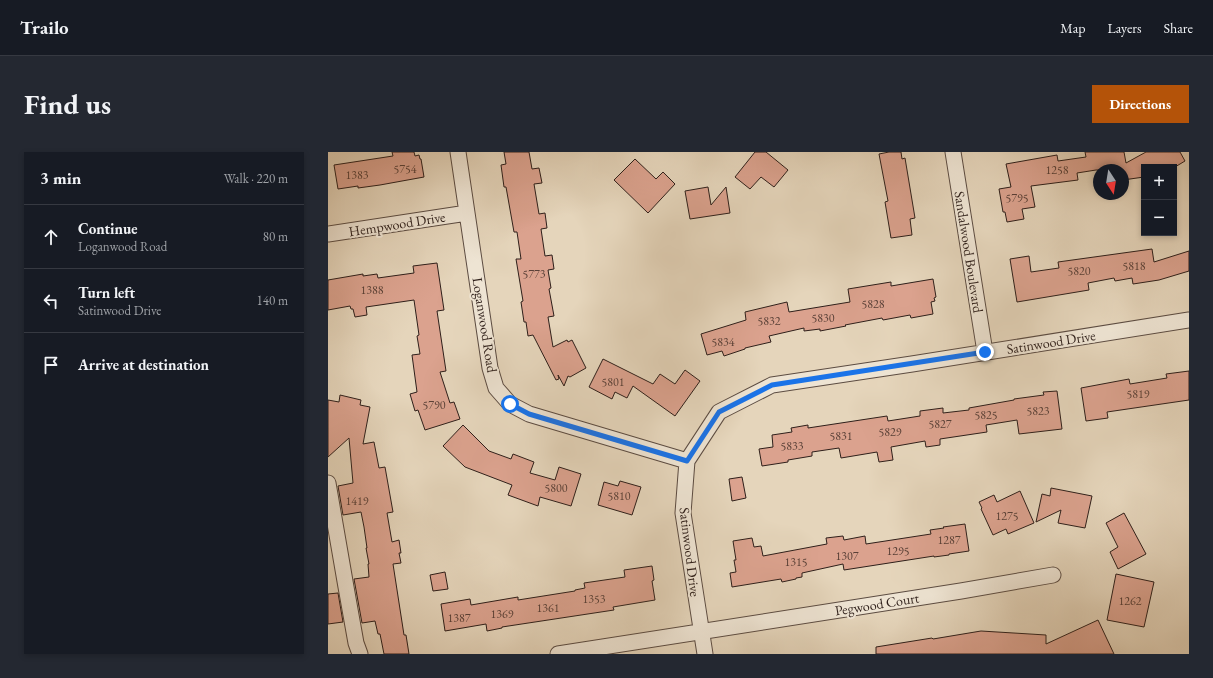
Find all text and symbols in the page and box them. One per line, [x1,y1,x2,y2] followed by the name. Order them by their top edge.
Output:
[20,15,69,40] text: Trailo
[1060,19,1085,37] text: Map
[1107,19,1142,37] text: Layers
[1164,19,1193,37] text: Share
[1092,85,1189,123] button: Directions
[24,86,111,122] text: Find us
[393,161,417,177] house number: 5754
[1045,162,1069,178] house number: 1258
[1093,164,1129,200] north arrow
[1141,164,1177,236] map controls
[1141,164,1177,200] button: +
[40,167,81,189] text: 3 min
[345,167,369,183] house number: 1383
[224,170,288,187] text: Walk · 220 m
[950,190,988,315] street label: Sandalwood Boulevard
[1005,190,1029,206] house number: 5795
[1141,200,1177,236] button: −
[347,207,447,241] street label: Hempwood Drive
[78,219,138,238] text: Continue
[40,226,62,248] icon: ahead
[263,228,288,245] text: 80 m
[78,238,167,255] text: Loganwood Road
[1122,258,1146,274] house number: 5818
[1067,263,1091,279] house number: 5820
[522,266,546,282] house number: 5773
[469,276,502,375] street label: Loganwood Road
[360,282,384,298] house number: 1388
[78,283,135,302] text: Turn left
[40,290,62,312] icon: left
[257,292,288,309] text: 140 m
[861,296,885,312] house number: 5828
[78,302,161,319] text: Satinwood Drive
[811,310,835,326] house number: 5830
[757,313,781,329] house number: 5832
[1005,326,1097,358] street label: Satinwood Drive
[711,334,735,350] house number: 5834
[976,343,994,361] route end
[40,354,62,376] icon: arrive
[78,355,209,374] text: Arrive at destination
[601,374,625,390] house number: 5801
[1126,386,1150,402] house number: 5819
[501,395,519,413] route start
[422,397,446,413] house number: 5790
[1026,403,1050,419] house number: 5823
[974,407,998,423] house number: 5825
[928,416,952,432] house number: 5827
[878,424,902,440] house number: 5829
[829,428,853,444] house number: 5831
[780,438,804,454] house number: 5833
[544,480,568,496] house number: 5800
[607,488,631,504] house number: 5810
[345,493,369,509] house number: 1419
[676,506,704,598] street label: Satinwood Drive
[995,508,1019,524] house number: 1275
[937,532,961,548] house number: 1287
[886,543,910,559] house number: 1295
[835,548,859,564] house number: 1307
[784,554,808,570] house number: 1315
[834,588,921,620] street label: Pegwood Court
[582,591,606,607] house number: 1353
[1118,593,1142,609] house number: 1262
[536,600,560,616] house number: 1361
[490,606,514,622] house number: 1369
[447,610,471,626] house number: 1387

